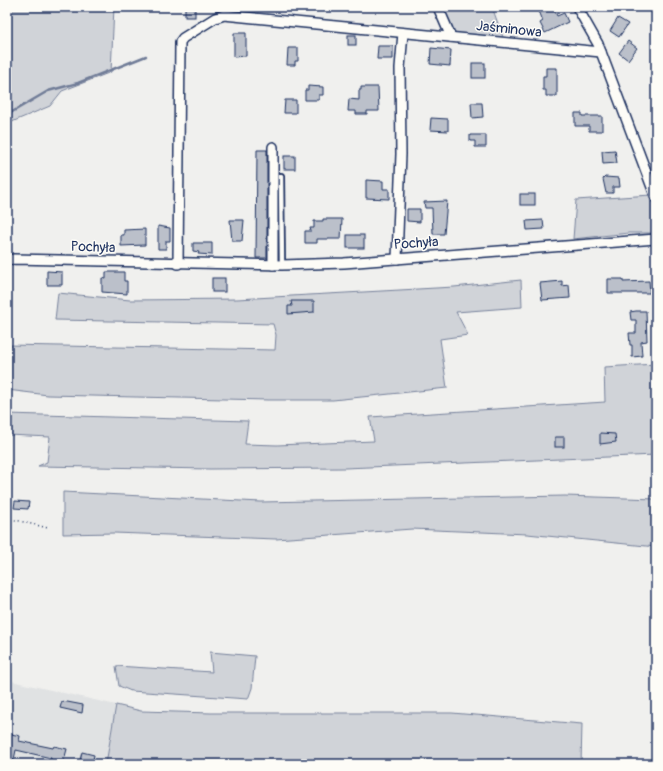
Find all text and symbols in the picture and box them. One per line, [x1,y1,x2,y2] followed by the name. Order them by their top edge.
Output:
[475,17,543,41] street label: Jaśminowa
[393,233,439,253] street label: Pochyła
[70,238,116,256] street label: Pochyła

